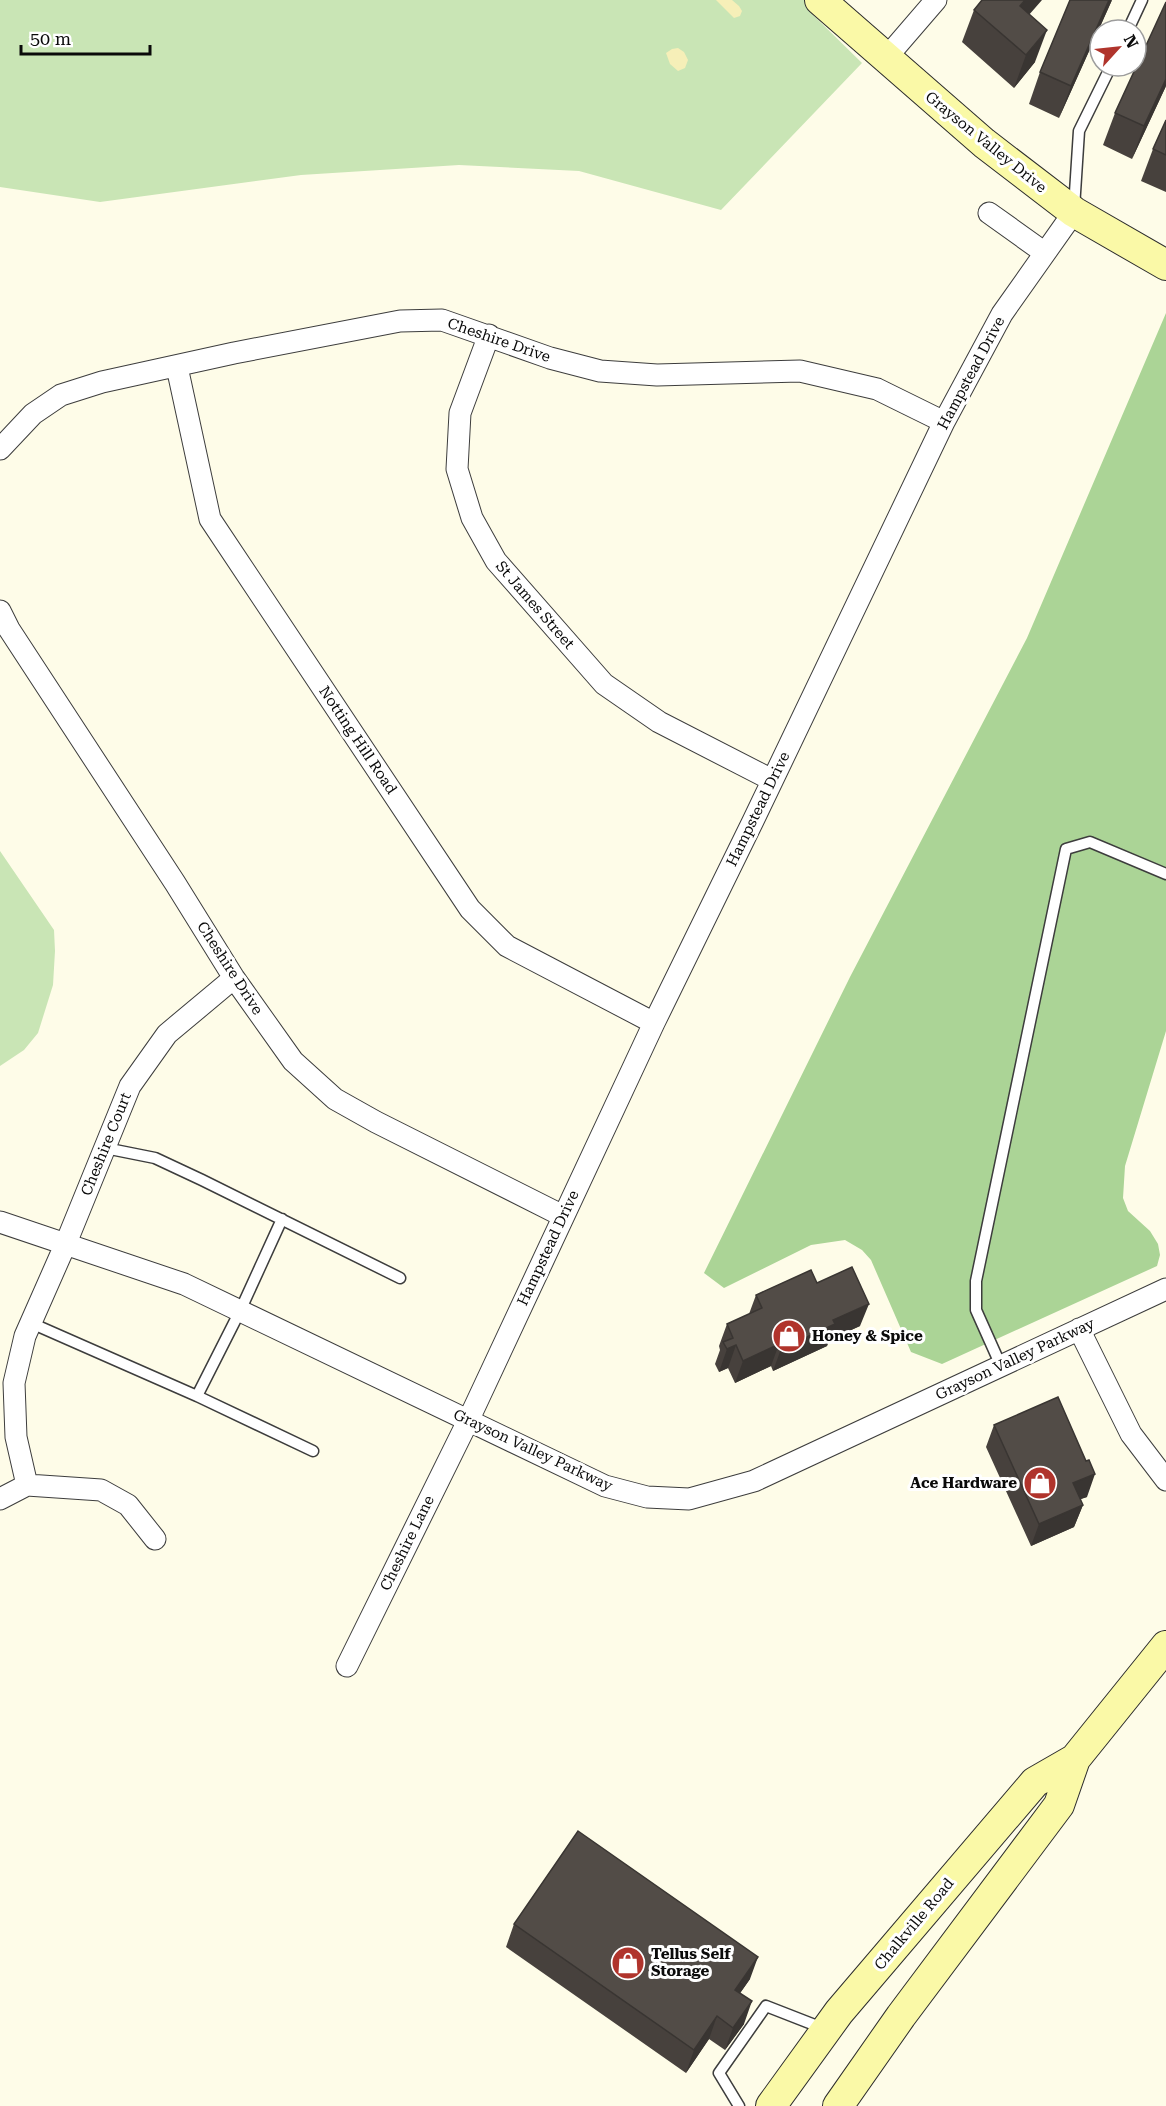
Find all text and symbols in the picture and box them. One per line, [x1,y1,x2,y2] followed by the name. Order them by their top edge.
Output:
[21,18,150,56] scale bar
[1088,18,1148,78] north arrow
[30,28,71,49] text: 50 m
[1120,32,1142,51] text: N
[922,88,1050,196] street label: Grayson Valley Drive
[934,313,1008,433] street label: Hampstead Drive
[445,314,553,366] street label: Cheshire Drive
[492,557,578,653] street label: St James Street
[315,683,401,798] street label: Notting Hill Road
[722,749,794,869] street label: Hampstead Drive
[193,918,267,1018] street label: Cheshire Drive
[77,1089,135,1198] street label: Cheshire Court
[513,1187,583,1309] street label: Hampstead Drive
[933,1314,1097,1404] street label: Grayson Valley Parkway
[771,1318,807,1354] shop icon: Honey & Spice
[812,1327,923,1345] place label: Honey & Spice
[451,1405,615,1495] street label: Grayson Valley Parkway
[1022,1465,1058,1501] shop icon: Ace Hardware
[910,1474,1017,1492] place label: Ace Hardware
[376,1492,438,1594] street label: Cheshire Lane
[870,1874,958,1974] street label: Chalkville Road
[610,1945,646,1981] shop icon: Tellus Self Storage
[651,1945,731,1980] place label: Tellus Self Storage

